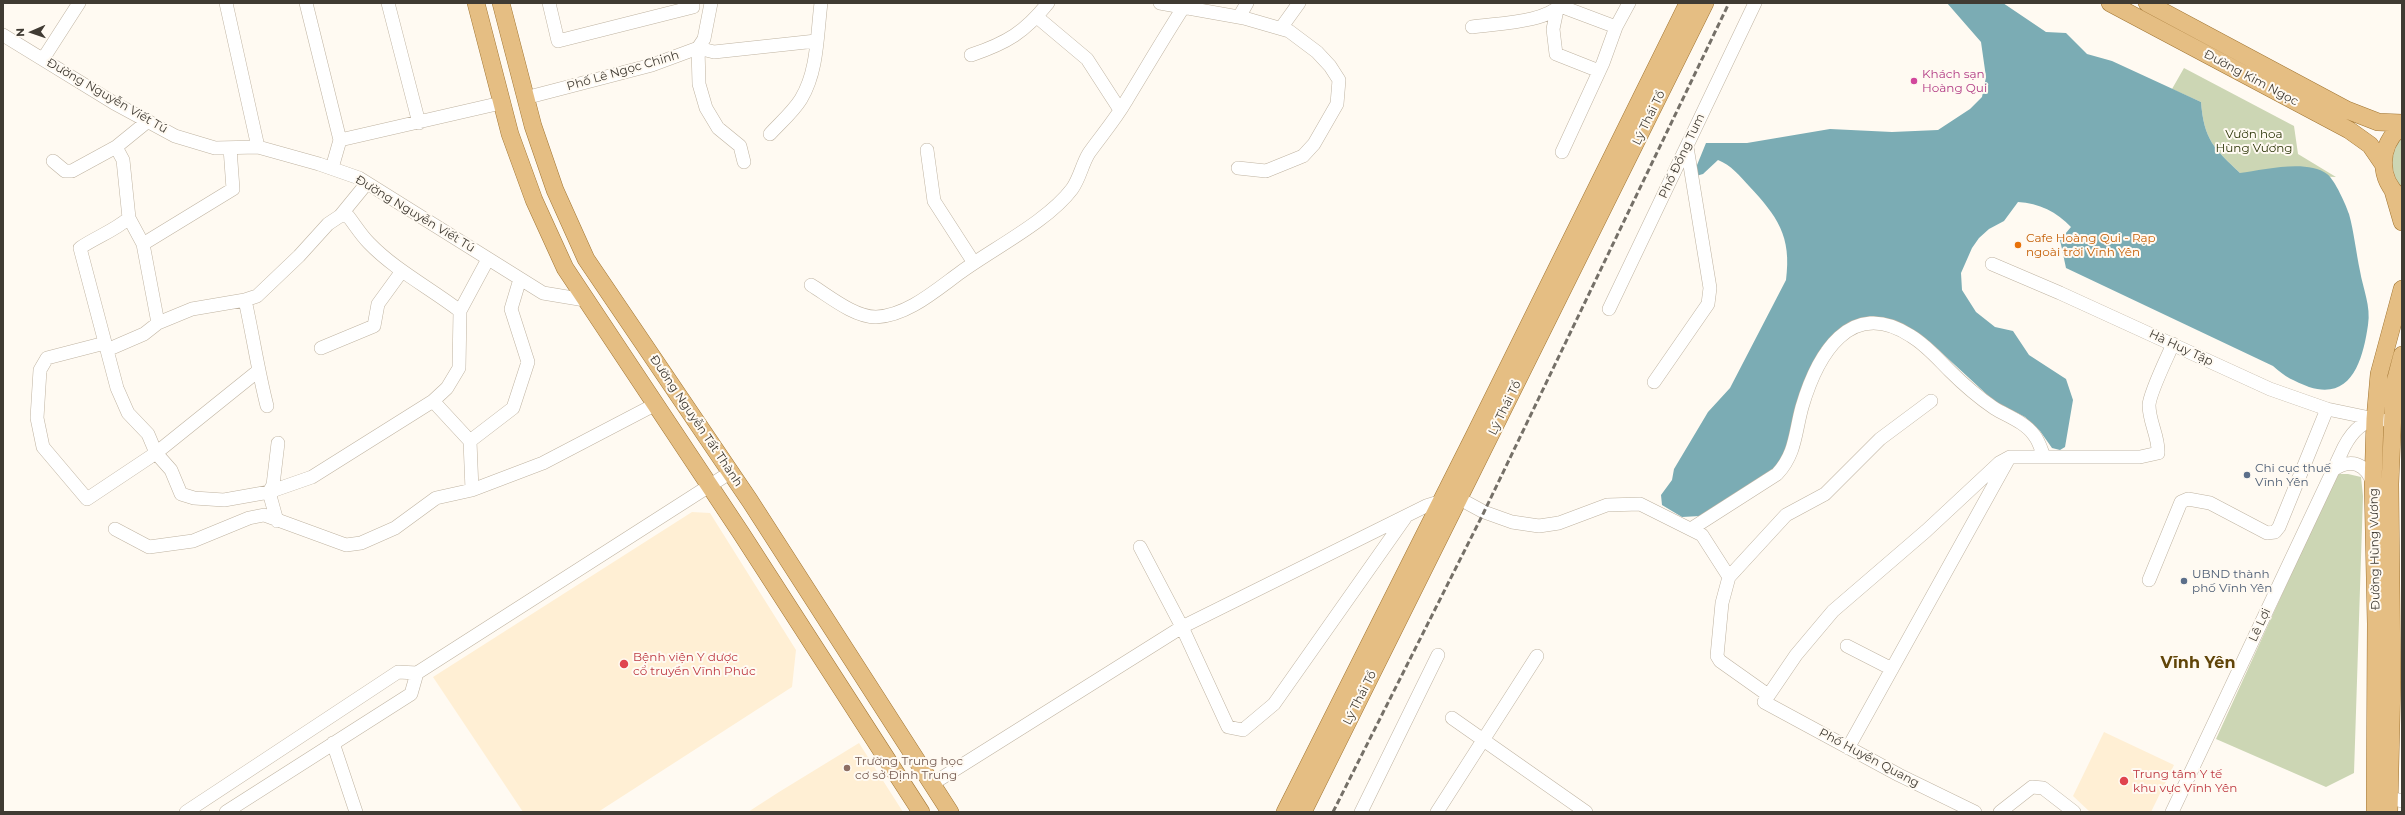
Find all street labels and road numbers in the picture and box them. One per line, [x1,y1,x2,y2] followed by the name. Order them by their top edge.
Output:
[2201,47,2301,109] street label: Đường Kim Ngọc
[565,48,681,94] street label: Phố Lê Ngọc Chinh
[44,55,170,137] street label: Đường Nguyễn Viết Tú
[1630,88,1668,148] street label: Lý Thái Tổ
[1656,111,1708,201] street label: Phố Đồng Tum
[353,173,477,255] street label: Đường Nguyễn Viết Tú
[2147,327,2215,369] street label: Hà Huy Tập
[647,352,745,490] street label: Đường Nguyễn Tất Thành
[1486,378,1524,438] street label: Lý Thái Tổ
[2367,488,2383,610] street label: Đường Hùng Vương
[2246,606,2274,644] street label: Lê Lợi
[1340,668,1380,728] street label: Lý Thái Tổ
[1816,725,1922,791] street label: Phố Huyền Quang

